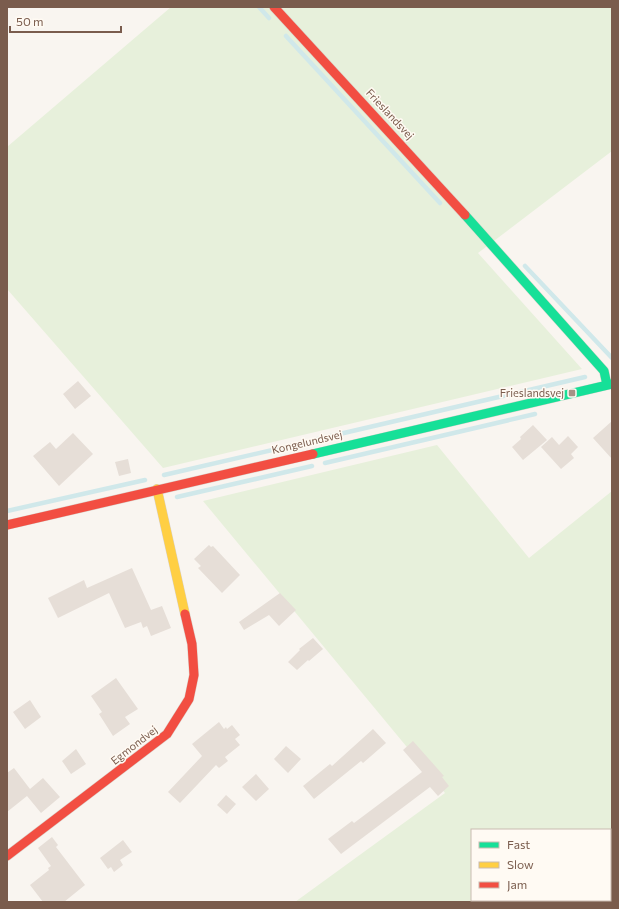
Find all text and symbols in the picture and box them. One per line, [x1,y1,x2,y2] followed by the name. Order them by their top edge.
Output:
[10,8,121,34] scale bar
[16,14,44,28] text: 50 m
[364,86,417,142] street label: Frieslandsvej
[500,386,564,399] place label: Frieslandsvej
[567,388,577,398] marker: Frieslandsvej
[270,427,344,456] street label: Kongelundsvej
[108,722,160,767] street label: Egmondvej
[471,829,611,901] legend
[507,837,530,851] text: Fast
[507,857,534,871] text: Slow
[507,877,527,892] text: Jam

